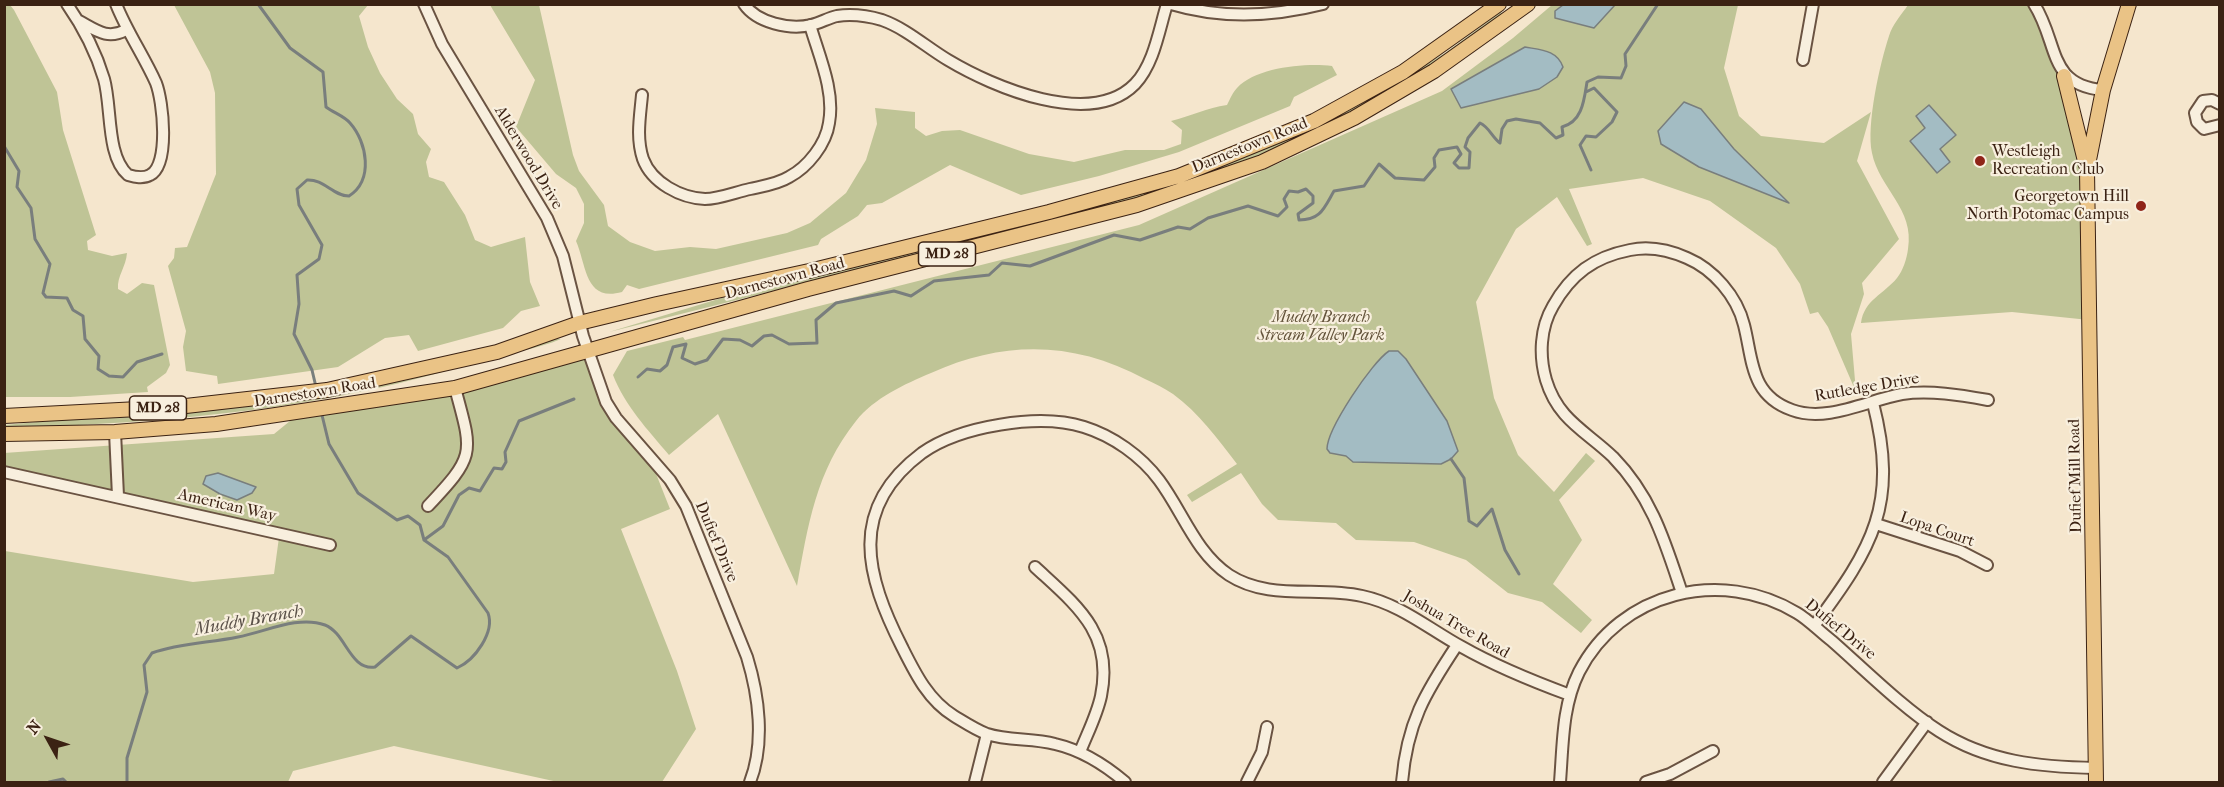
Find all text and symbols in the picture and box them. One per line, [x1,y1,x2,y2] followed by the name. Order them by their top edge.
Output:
[490,103,566,213] street label: Alderwood Drive
[1189,114,1311,178] street label: Darnestown Road
[1992,142,2104,180] place label: Westleigh Recreation Club
[1973,154,1987,168] marker: Westleigh Recreation Club
[1967,187,2129,225] place label: Georgetown Hill North Potomac Campus
[2134,199,2148,213] marker: Georgetown Hill North Potomac Campus
[918,242,976,266] road number: MD 28
[723,254,847,304] street label: Darnestown Road
[1257,308,1385,346] park label: Muddy Branch Stream Valley Park
[1813,369,1921,407] street label: Rutledge Drive
[253,374,377,412] street label: Darnestown Road
[130,396,186,420] road number: MD 28
[2065,419,2087,533] street label: Dufief Mill Road
[176,485,278,527] street label: American Way
[690,499,742,585] street label: Dufief Drive
[1897,508,1977,552] street label: Lopa Court
[1399,587,1513,663] street label: Joshua Tree Road
[1801,596,1879,664] street label: Dufief Drive
[193,601,305,641] water label: Muddy Branch
[18,709,78,769] north arrow
[23,716,45,738] text: N

